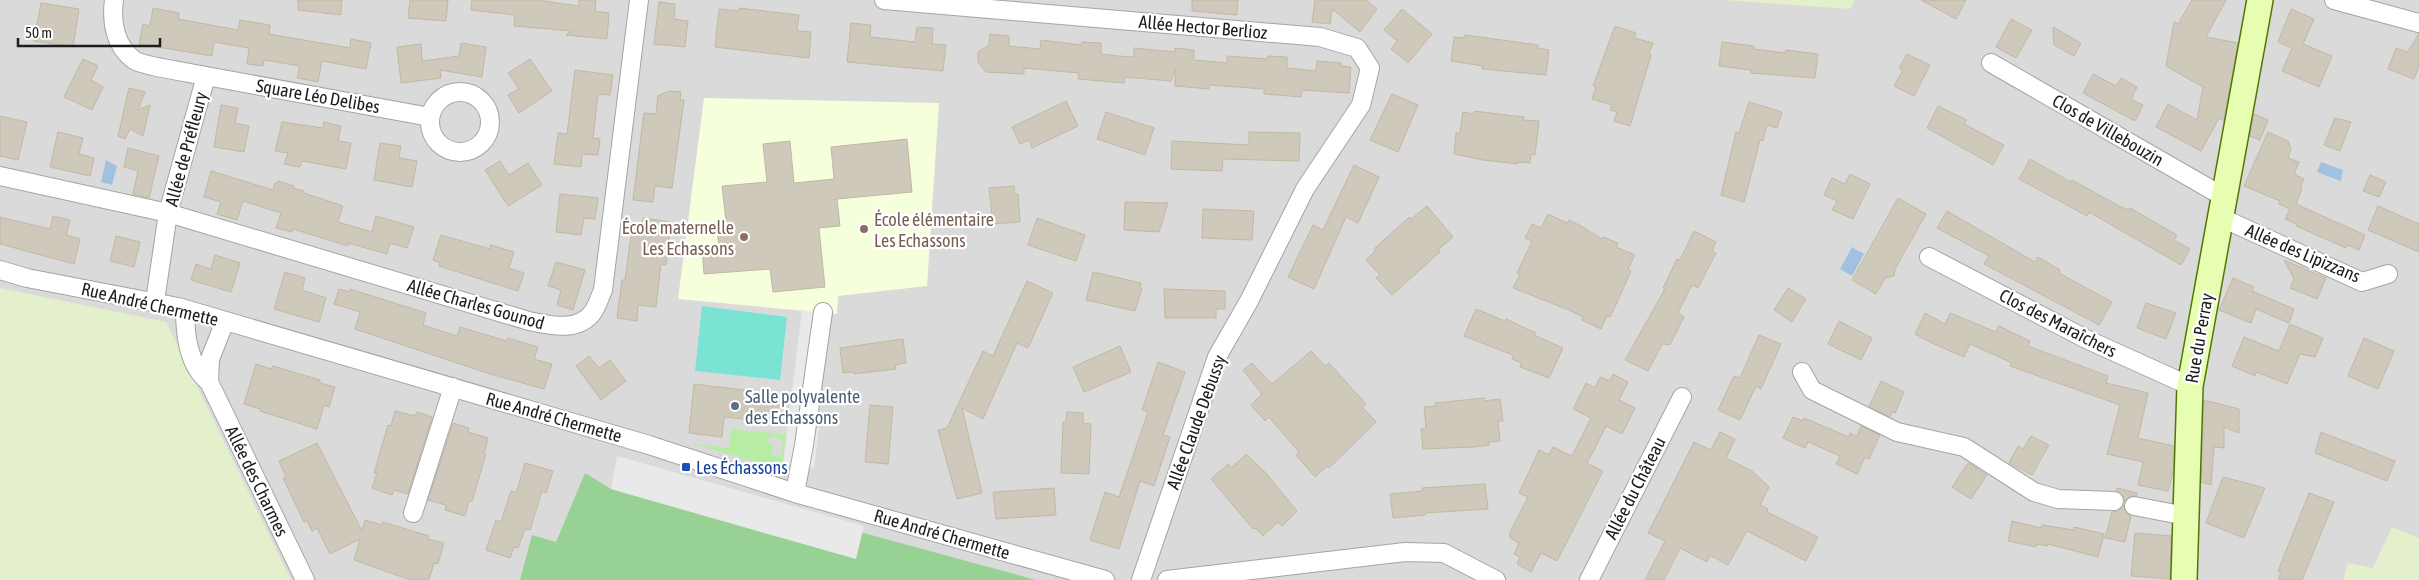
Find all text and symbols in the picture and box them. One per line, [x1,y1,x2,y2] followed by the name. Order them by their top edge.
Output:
[1138,11,1269,43] street label: Allée Hector Berlioz
[18,15,160,47] scale bar
[25,24,52,41] text: 50 m
[254,75,382,117] street label: Square Léo Delibes
[161,90,211,208] street label: Allée de Préfleury
[2049,90,2167,170] street label: Clos de Villebouzin
[874,209,994,251] place label: École élémentaire Les Echassons
[622,217,734,259] place label: École maternelle Les Echassons
[2242,219,2364,287] street label: Allée des Lipizzans
[858,223,870,235] marker: École élémentaire Les Echassons
[738,231,750,243] marker: École maternelle Les Echassons
[405,274,547,334] street label: Allée Charles Gounod
[79,278,221,330] street label: Rue André Chermette
[1996,284,2120,362] street label: Clos des Maraîchers
[2181,291,2217,385] street label: Rue du Perray
[1162,352,1230,492] street label: Allée Claude Debussy
[745,386,860,428] place label: Salle polyvalente des Echassons
[484,388,624,446] street label: Rue André Chermette
[729,400,741,412] marker: Salle polyvalente des Echassons
[221,422,293,540] street label: Allée des Charmes
[1600,433,1670,543] street label: Allée du Château
[696,457,788,478] place label: Les Échassons
[680,461,692,473] marker: Les Échassons
[872,505,1012,563] street label: Rue André Chermette

